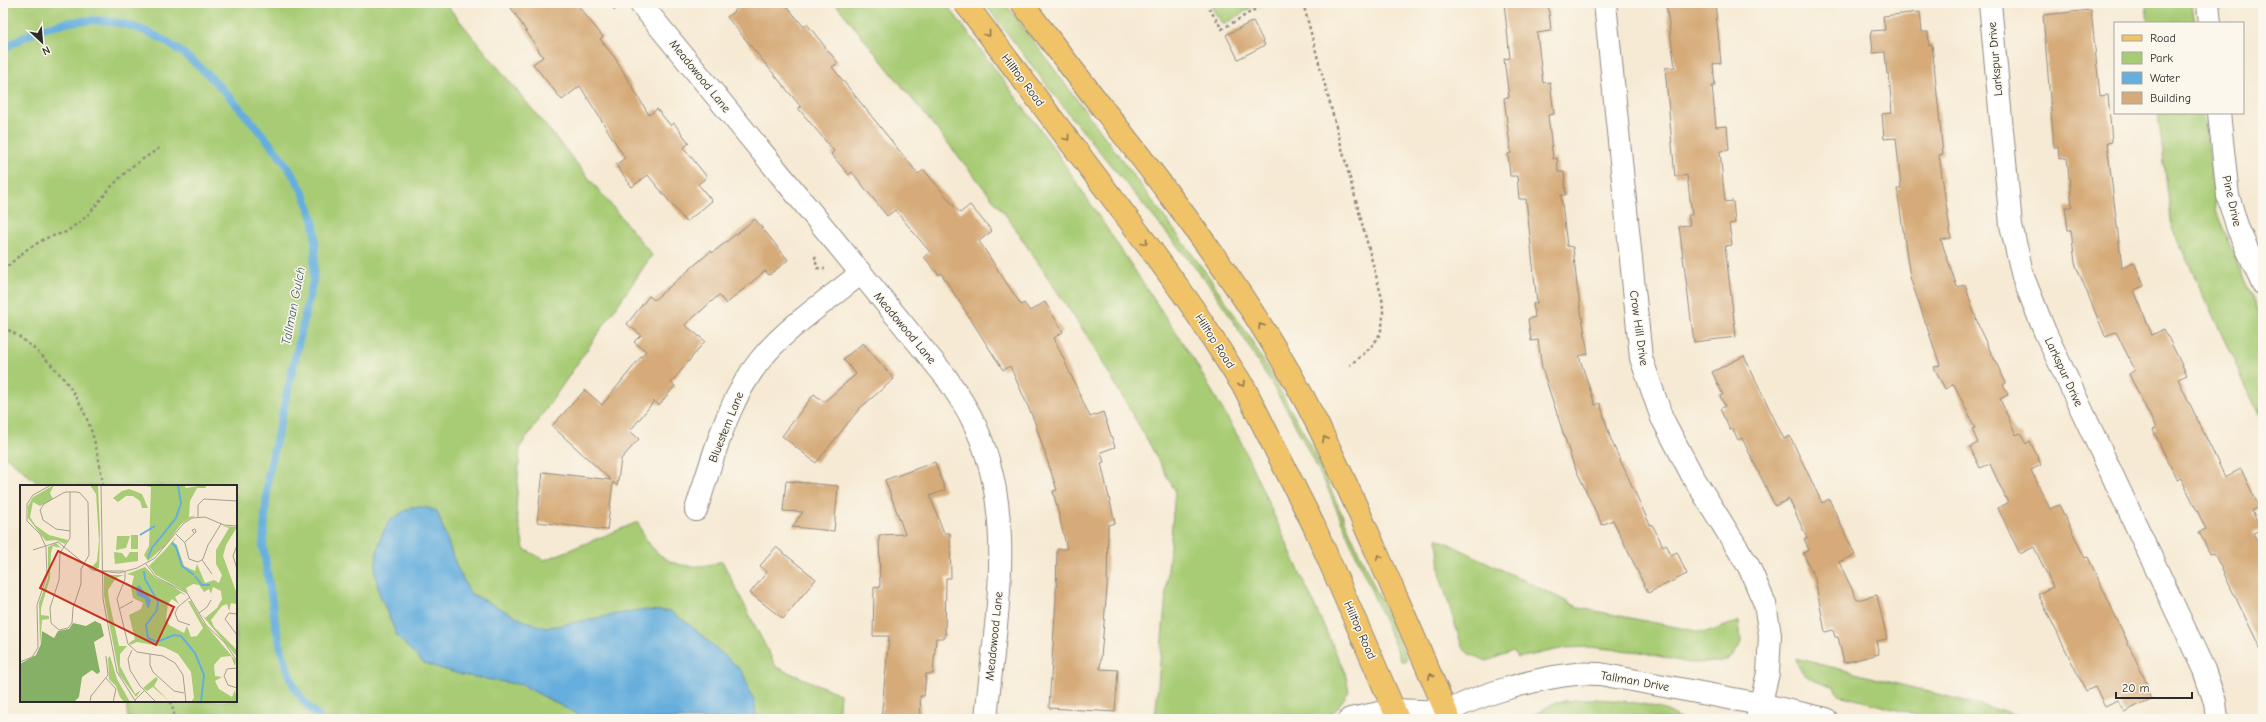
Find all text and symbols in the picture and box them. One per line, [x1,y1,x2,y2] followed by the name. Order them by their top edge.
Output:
[1985,21,2005,97] street label: Larkspur Drive
[22,22,62,62] north arrow
[2114,22,2244,114] legend
[984,30,991,37] one-way arrow
[2150,31,2176,45] text: Road
[666,37,734,115] street label: Meadowood Lane
[40,43,52,58] text: N
[999,51,1047,109] street label: Hilltop Road
[2150,51,2173,65] text: Park
[2150,71,2180,85] text: Water
[2150,91,2191,105] text: Building
[1062,133,1069,140] one-way arrow
[2219,174,2245,228] street label: Pine Drive
[1140,237,1147,244] one-way arrow
[278,266,308,346] water label: Tallman Gulch
[871,289,939,367] street label: Meadowood Lane
[1627,289,1651,367] street label: Crow Hill Drive
[1192,311,1238,371] street label: Hilltop Road
[1258,323,1266,330] one-way arrow
[2042,335,2086,409] street label: Larkspur Drive
[1237,380,1245,387] one-way arrow
[705,390,747,464] street label: Bluestem Lane
[1322,436,1330,443] one-way arrow
[20,485,237,702] inset map
[1376,554,1384,562] one-way arrow
[982,591,1006,681] street label: Meadowood Lane
[1341,599,1379,661] street label: Hilltop Road
[1600,668,1670,694] street label: Tallman Drive
[1428,673,1436,681] one-way arrow
[2116,674,2192,700] scale bar
[2122,681,2150,695] text: 20 m

